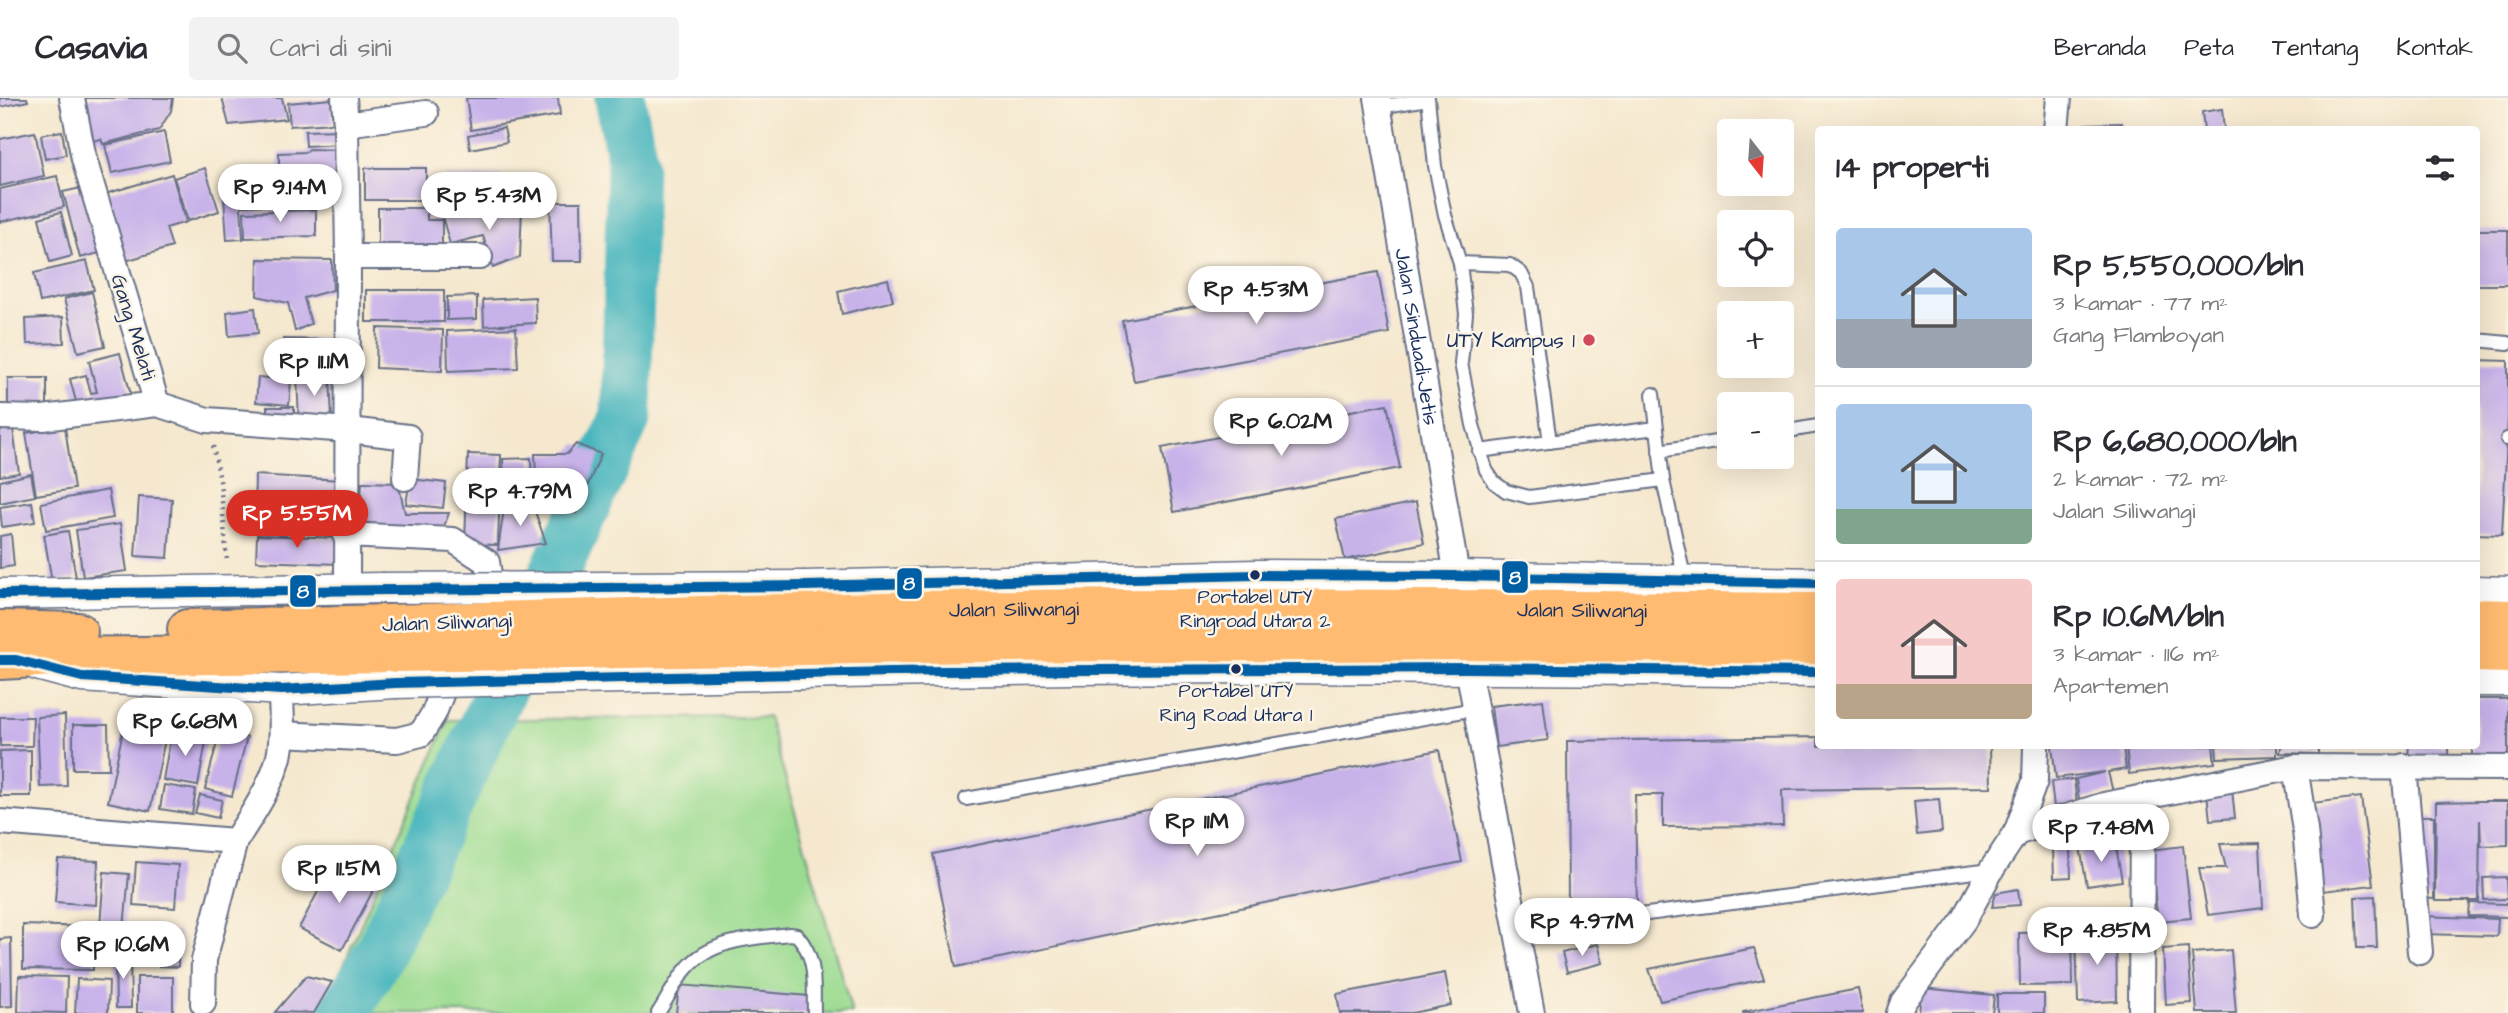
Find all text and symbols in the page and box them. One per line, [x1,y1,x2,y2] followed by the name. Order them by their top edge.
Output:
[189,17,679,80] search box
[35,25,147,71] text: Casavia
[213,29,251,67] icon: search
[269,30,391,66] text: Cari di sini
[2054,31,2146,65] text: Beranda
[2184,31,2234,65] text: Peta
[2272,31,2358,65] text: Tentang
[2396,31,2473,65] text: Kontak
[1717,119,1794,196] north arrow
[1717,119,1794,469] map controls
[1836,147,1989,189] text: 14 properti
[2421,149,2459,187] icon: filters
[208,164,352,224] pin: Rp 9.14M
[234,171,326,203] text: Rp 9.14M
[417,172,561,232] pin: Rp 5.43M
[437,179,541,211] text: Rp 5.43M
[1717,210,1794,287] button: locate
[2053,245,2303,287] text: Rp 5,550,000/bln
[1387,246,1446,428] street label: Jalan Sinduadi-Jetis
[1892,256,1976,340] icon: home
[1184,266,1328,326] pin: Rp 4.53M
[102,271,163,384] street label: Gang Melati
[1204,273,1308,305] text: Rp 4.53M
[2053,287,2228,319] text: 3 kamar · 77 m²
[1717,301,1794,378] button: +
[2053,319,2224,351] text: Gang Flamboyan
[1447,326,1575,356] place label: UTY Kampus 1
[1581,332,1597,348] marker: UTY Kampus 1
[242,338,386,398] pin: Rp 11.1M
[279,345,349,377] text: Rp 11.1M
[1717,392,1794,469] button: −
[1209,398,1353,458] pin: Rp 6.02M
[1230,405,1332,437] text: Rp 6.02M
[2053,421,2297,463] text: Rp 6,680,000/bln
[1892,432,1976,516] icon: home
[2053,463,2228,495] text: 2 kamar · 72 m²
[448,468,592,528] pin: Rp 4.79M
[468,475,572,507] text: Rp 4.79M
[225,490,369,550] pin: Rp 5.55M
[2053,495,2195,527] text: Jalan Siliwangi
[242,497,352,529] text: Rp 5.55M
[1501,560,1529,594] line badge: 8
[1509,565,1522,592] text: 8
[896,567,923,600] line badge: 8
[1248,568,1262,582] marker: Portabel UTY Ringroad Utara 2
[903,571,916,598] text: 8
[289,574,317,608] line badge: 8
[297,579,310,606] text: 8
[1180,584,1330,636] place label: Portabel UTY Ringroad Utara 2
[949,595,1079,626] street label: Jalan Siliwangi
[1517,595,1647,627] street label: Jalan Siliwangi
[2053,596,2224,638] text: Rp 10.6M/bln
[382,606,513,641] street label: Jalan Siliwangi
[1892,607,1976,691] icon: home
[2053,638,2220,670] text: 3 kamar · 116 m²
[1229,662,1243,676] marker: Portabel UTY Ring Road Utara 1
[2053,670,2169,702] text: Apartemen
[1160,678,1313,730] place label: Portabel UTY Ring Road Utara 1
[113,698,257,758] pin: Rp 6.68M
[133,705,237,737] text: Rp 6.68M
[1140,798,1254,858] pin: Rp 11M
[2029,804,2173,864] pin: Rp 7.48M
[1165,805,1229,837] text: Rp 11M
[2048,811,2154,843] text: Rp 7.48M
[267,846,411,905] pin: Rp 11.5M
[298,852,380,884] text: Rp 11.5M
[1510,898,1654,958] pin: Rp 4.97M
[1530,905,1634,937] text: Rp 4.97M
[2025,908,2169,967] pin: Rp 4.85M
[2043,914,2151,946] text: Rp 4.85M
[51,922,195,981] pin: Rp 10.6M
[77,928,169,960] text: Rp 10.6M

